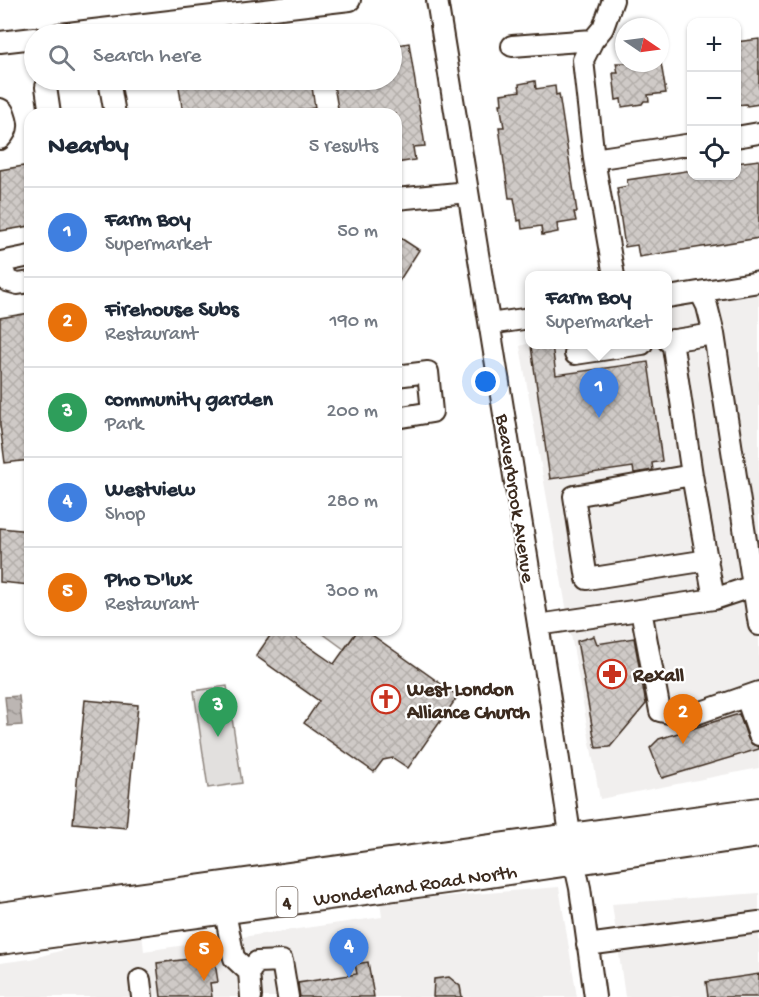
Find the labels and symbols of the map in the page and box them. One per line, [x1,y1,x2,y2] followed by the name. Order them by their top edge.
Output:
[615,18,669,72] north arrow
[471,367,500,396] your location
[580,368,618,418] pin: 1
[489,412,538,585] street label: Beaverbrook Avenue
[596,658,628,690] pharmacy icon: Rexall
[632,666,685,689] place label: Rexall
[406,680,530,726] place label: West London Alliance Church
[370,683,402,715] church icon: West London Alliance Church
[198,688,238,737] pin: 3
[664,694,702,744] pin: 2
[312,862,519,913] street label: Wonderland Road North
[276,887,298,917] road number: 4
[330,928,368,978] pin: 4
[184,932,224,981] pin: 5

